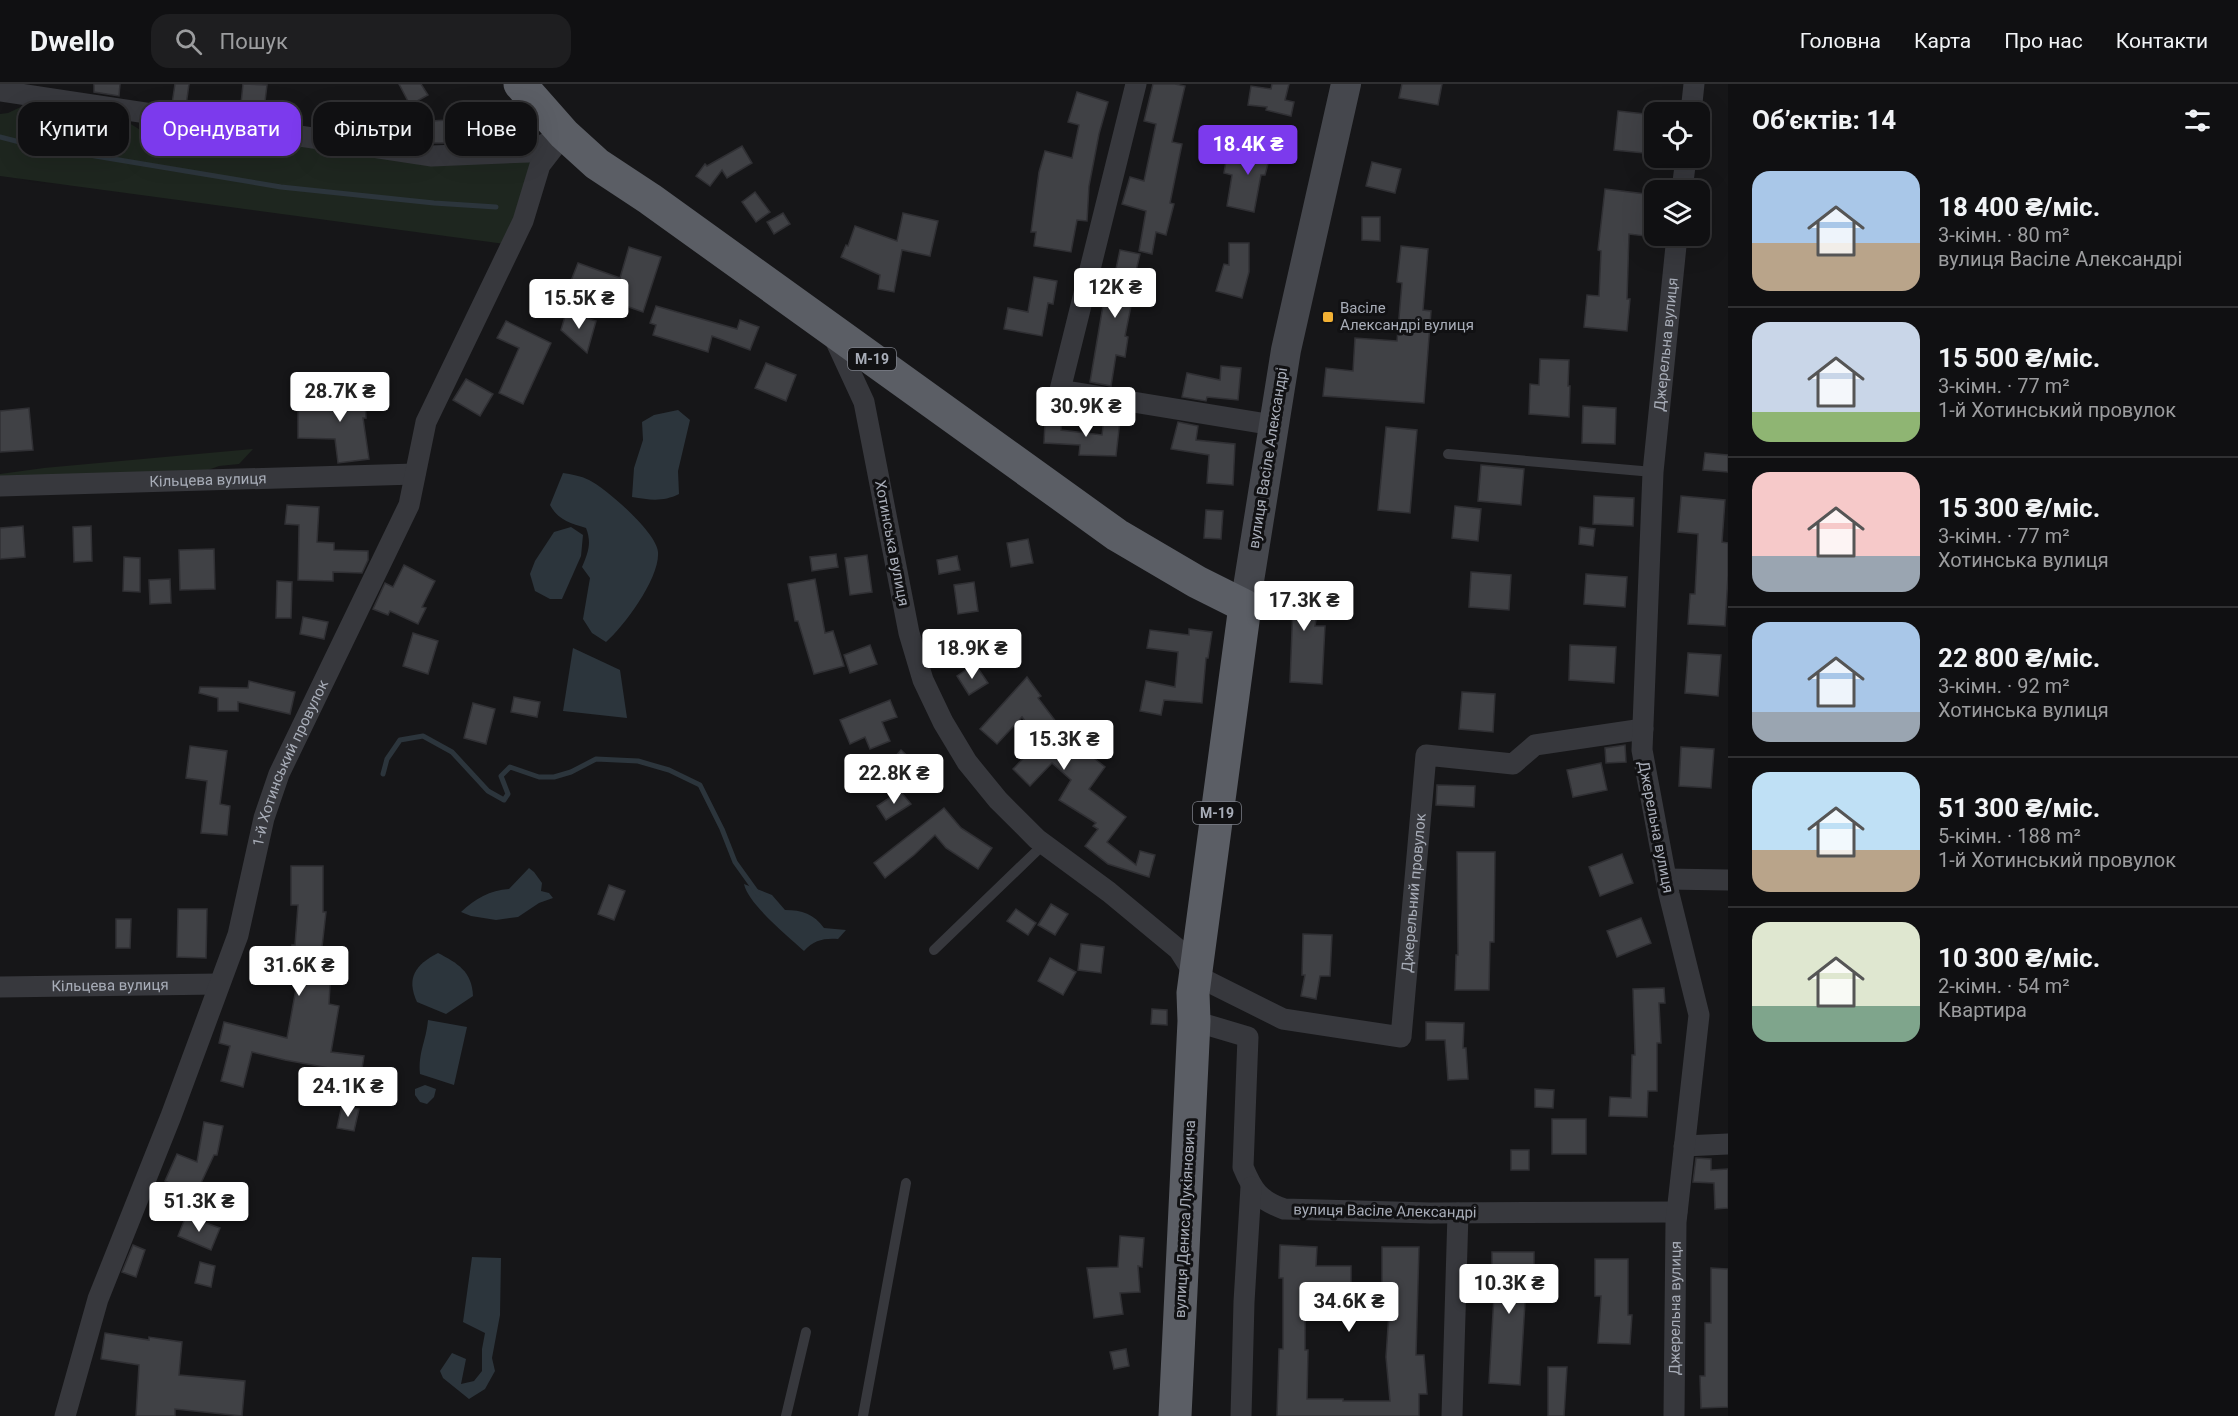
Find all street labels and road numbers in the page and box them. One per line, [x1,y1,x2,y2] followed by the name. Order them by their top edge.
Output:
[1650,277,1682,412] street label: Джерельна вулиця
[848,348,896,370] road number: М-19
[1245,366,1291,550] street label: вулиця Васіле Александрі
[149,469,267,491] street label: Кільцева вулиця
[871,478,913,608] street label: Хотинська вулиця
[249,677,332,848] street label: 1-й Хотинський провулок
[1634,759,1678,895] street label: Джерельна вулиця
[1193,802,1241,824] road number: М-19
[1398,812,1430,973] street label: Джерельний провулок
[51,976,169,995] street label: Кільцева вулиця
[1171,1120,1199,1318] street label: вулиця Дениса Лукіяновича
[1293,1200,1477,1222] street label: вулиця Васіле Александрі
[1665,1241,1685,1375] street label: Джерельна вулиця

